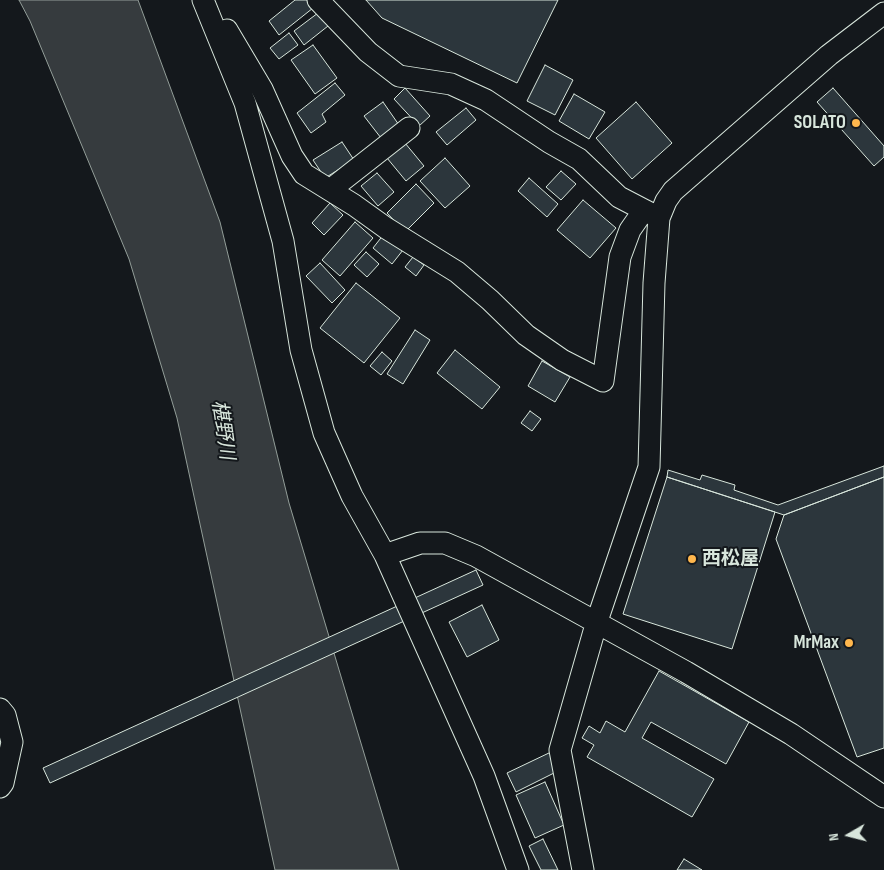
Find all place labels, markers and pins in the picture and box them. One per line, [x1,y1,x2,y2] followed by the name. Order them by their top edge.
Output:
[794,112,846,134] place label: SOLATO
[850,117,862,129] marker: SOLATO
[702,548,759,570] place label: 西松屋
[686,553,698,565] marker: 西松屋
[793,632,839,654] place label: MrMax
[843,637,855,649] marker: MrMax

